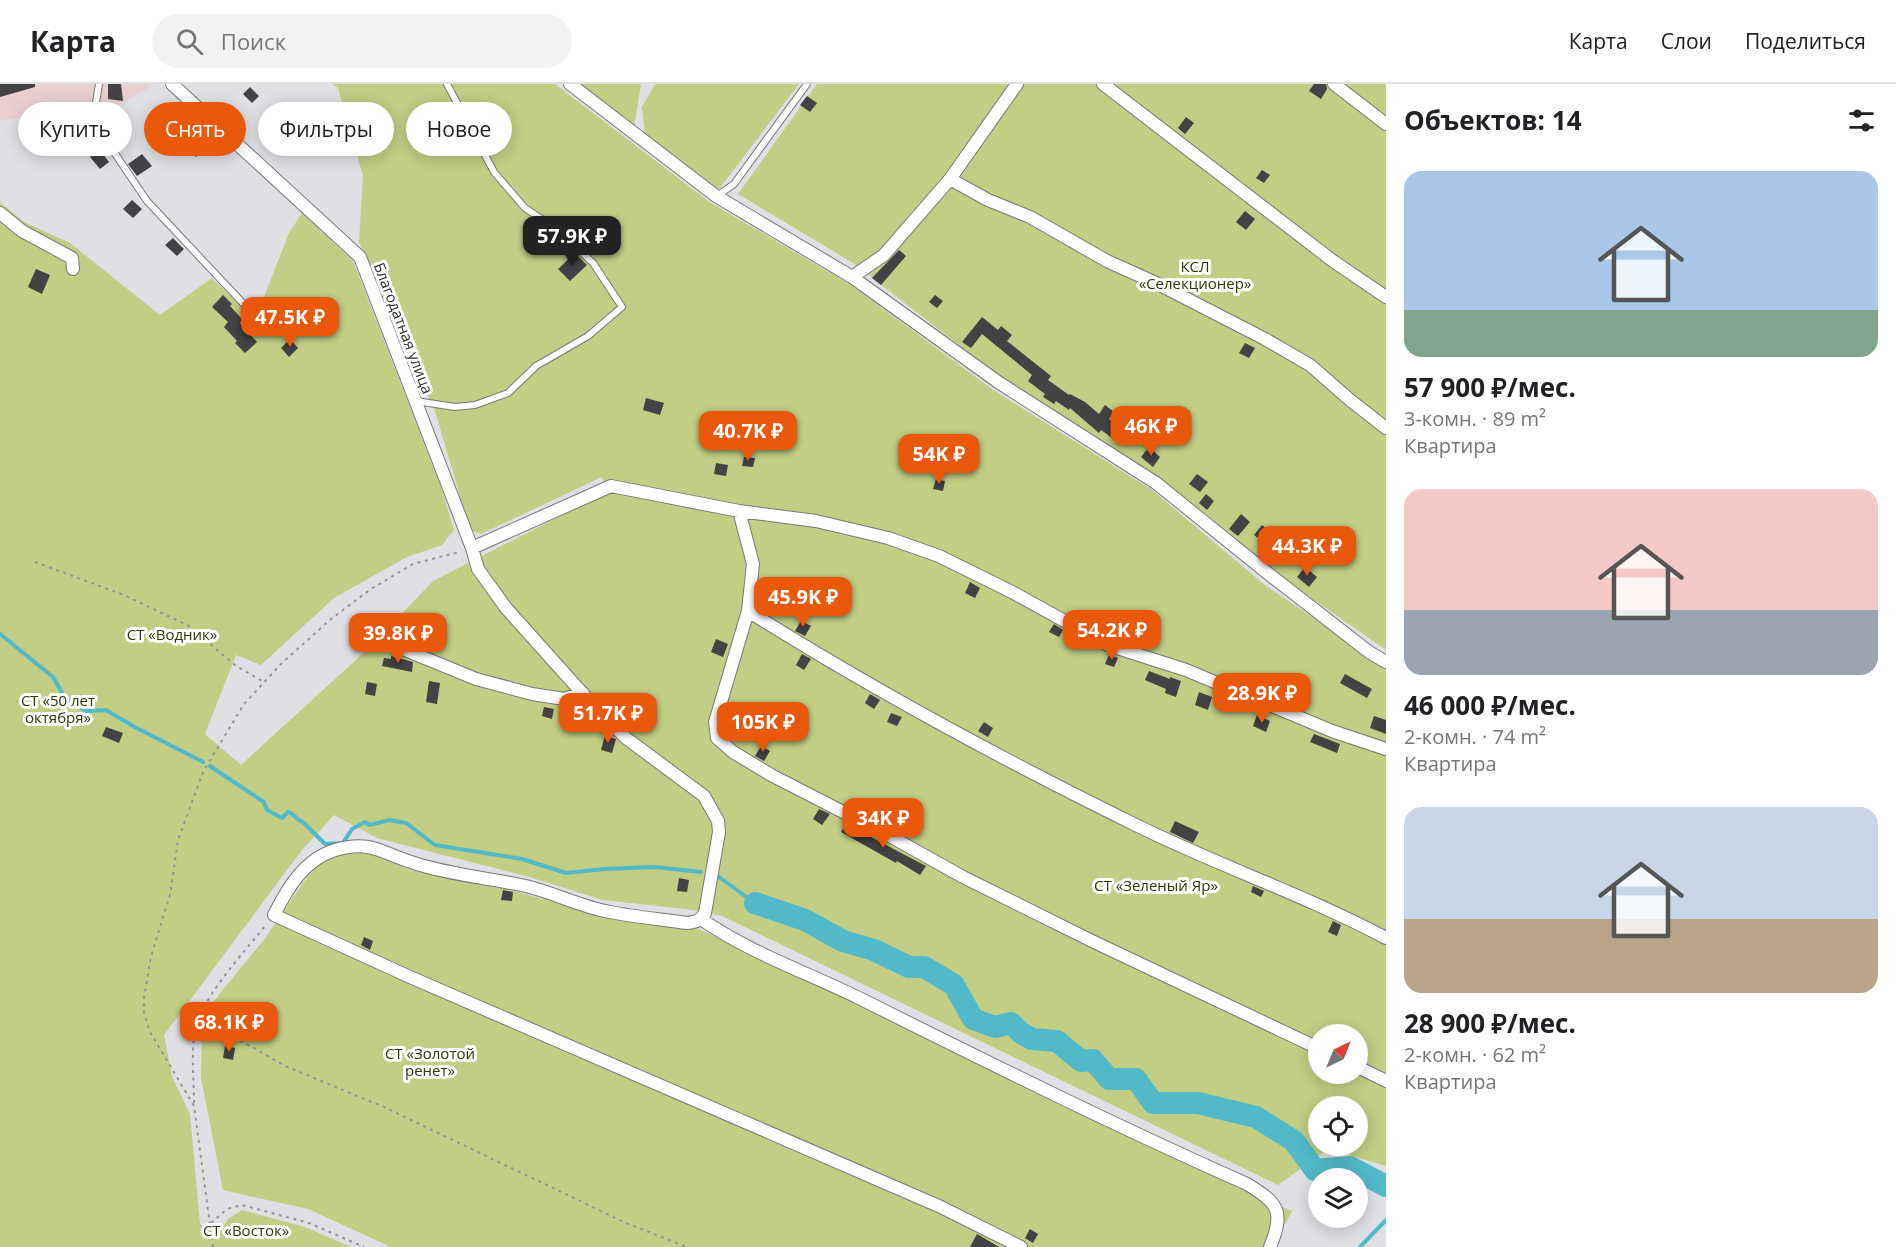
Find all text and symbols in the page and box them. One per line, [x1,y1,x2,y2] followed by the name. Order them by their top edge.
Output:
[152,14,572,68] search box
[30,22,116,60] text: Карта
[173,25,206,58] icon: search
[221,26,286,56] text: Поиск
[1569,27,1628,55] text: Карта
[1661,27,1712,55] text: Слои
[1745,27,1866,55] text: Поделиться
[18,102,132,156] chip: Купить
[144,102,246,156] chip: Снять
[258,102,394,156] chip: Фильтры
[406,102,512,156] chip: Новое
[1404,102,1582,138] text: Объектов: 14
[1845,104,1878,137] icon: filters
[1587,210,1695,318] icon: home
[517,216,627,267] pin: 57.9K ₽
[537,222,607,249] text: 57.9K ₽
[1139,256,1251,293] park label: КСЛ «Селекционер»
[370,260,438,396] street label: Благодатная улица
[235,297,345,348] pin: 47.5K ₽
[255,303,325,330] text: 47.5K ₽
[1404,369,1576,405] text: 57 900 ₽/мес.
[1404,405,1546,432] text: 3-комн. · 89 m²
[1109,406,1193,457] pin: 46K ₽
[693,411,803,462] pin: 40.7K ₽
[1125,412,1178,439] text: 46K ₽
[713,417,783,444] text: 40.7K ₽
[1404,432,1497,459] text: Квартира
[897,434,981,485] pin: 54K ₽
[913,440,966,467] text: 54K ₽
[1252,526,1362,577] pin: 44.3K ₽
[1587,528,1695,636] icon: home
[1272,532,1342,559] text: 44.3K ₽
[748,577,858,628] pin: 45.9K ₽
[768,583,838,610] text: 45.9K ₽
[1057,610,1167,661] pin: 54.2K ₽
[343,613,453,664] pin: 39.8K ₽
[1077,616,1147,643] text: 54.2K ₽
[363,619,433,646] text: 39.8K ₽
[127,624,217,644] park label: СТ «Водник»
[1207,673,1317,724] pin: 28.9K ₽
[1227,679,1297,706] text: 28.9K ₽
[1404,687,1576,723] text: 46 000 ₽/мес.
[21,690,95,727] park label: СТ «50 лет октября»
[553,693,663,744] pin: 51.7K ₽
[573,699,643,726] text: 51.7K ₽
[714,702,812,753] pin: 105K ₽
[731,708,795,735] text: 105K ₽
[1404,723,1546,750] text: 2-комн. · 74 m²
[1404,750,1497,777] text: Квартира
[841,798,925,849] pin: 34K ₽
[857,804,910,831] text: 34K ₽
[1587,846,1695,954] icon: home
[1094,875,1218,895] park label: СТ «Зеленый Яр»
[174,1002,284,1053] pin: 68.1K ₽
[1404,1005,1576,1041] text: 28 900 ₽/мес.
[194,1008,264,1035] text: 68.1K ₽
[1308,1024,1368,1084] north arrow
[1308,1024,1368,1228] map controls
[1404,1041,1546,1068] text: 2-комн. · 62 m²
[385,1043,475,1080] park label: СТ «Золотой ренет»
[1404,1068,1497,1095] text: Квартира
[1308,1096,1368,1156] button: locate
[1308,1168,1368,1228] button: layers
[203,1220,289,1240] park label: СТ «Восток»

